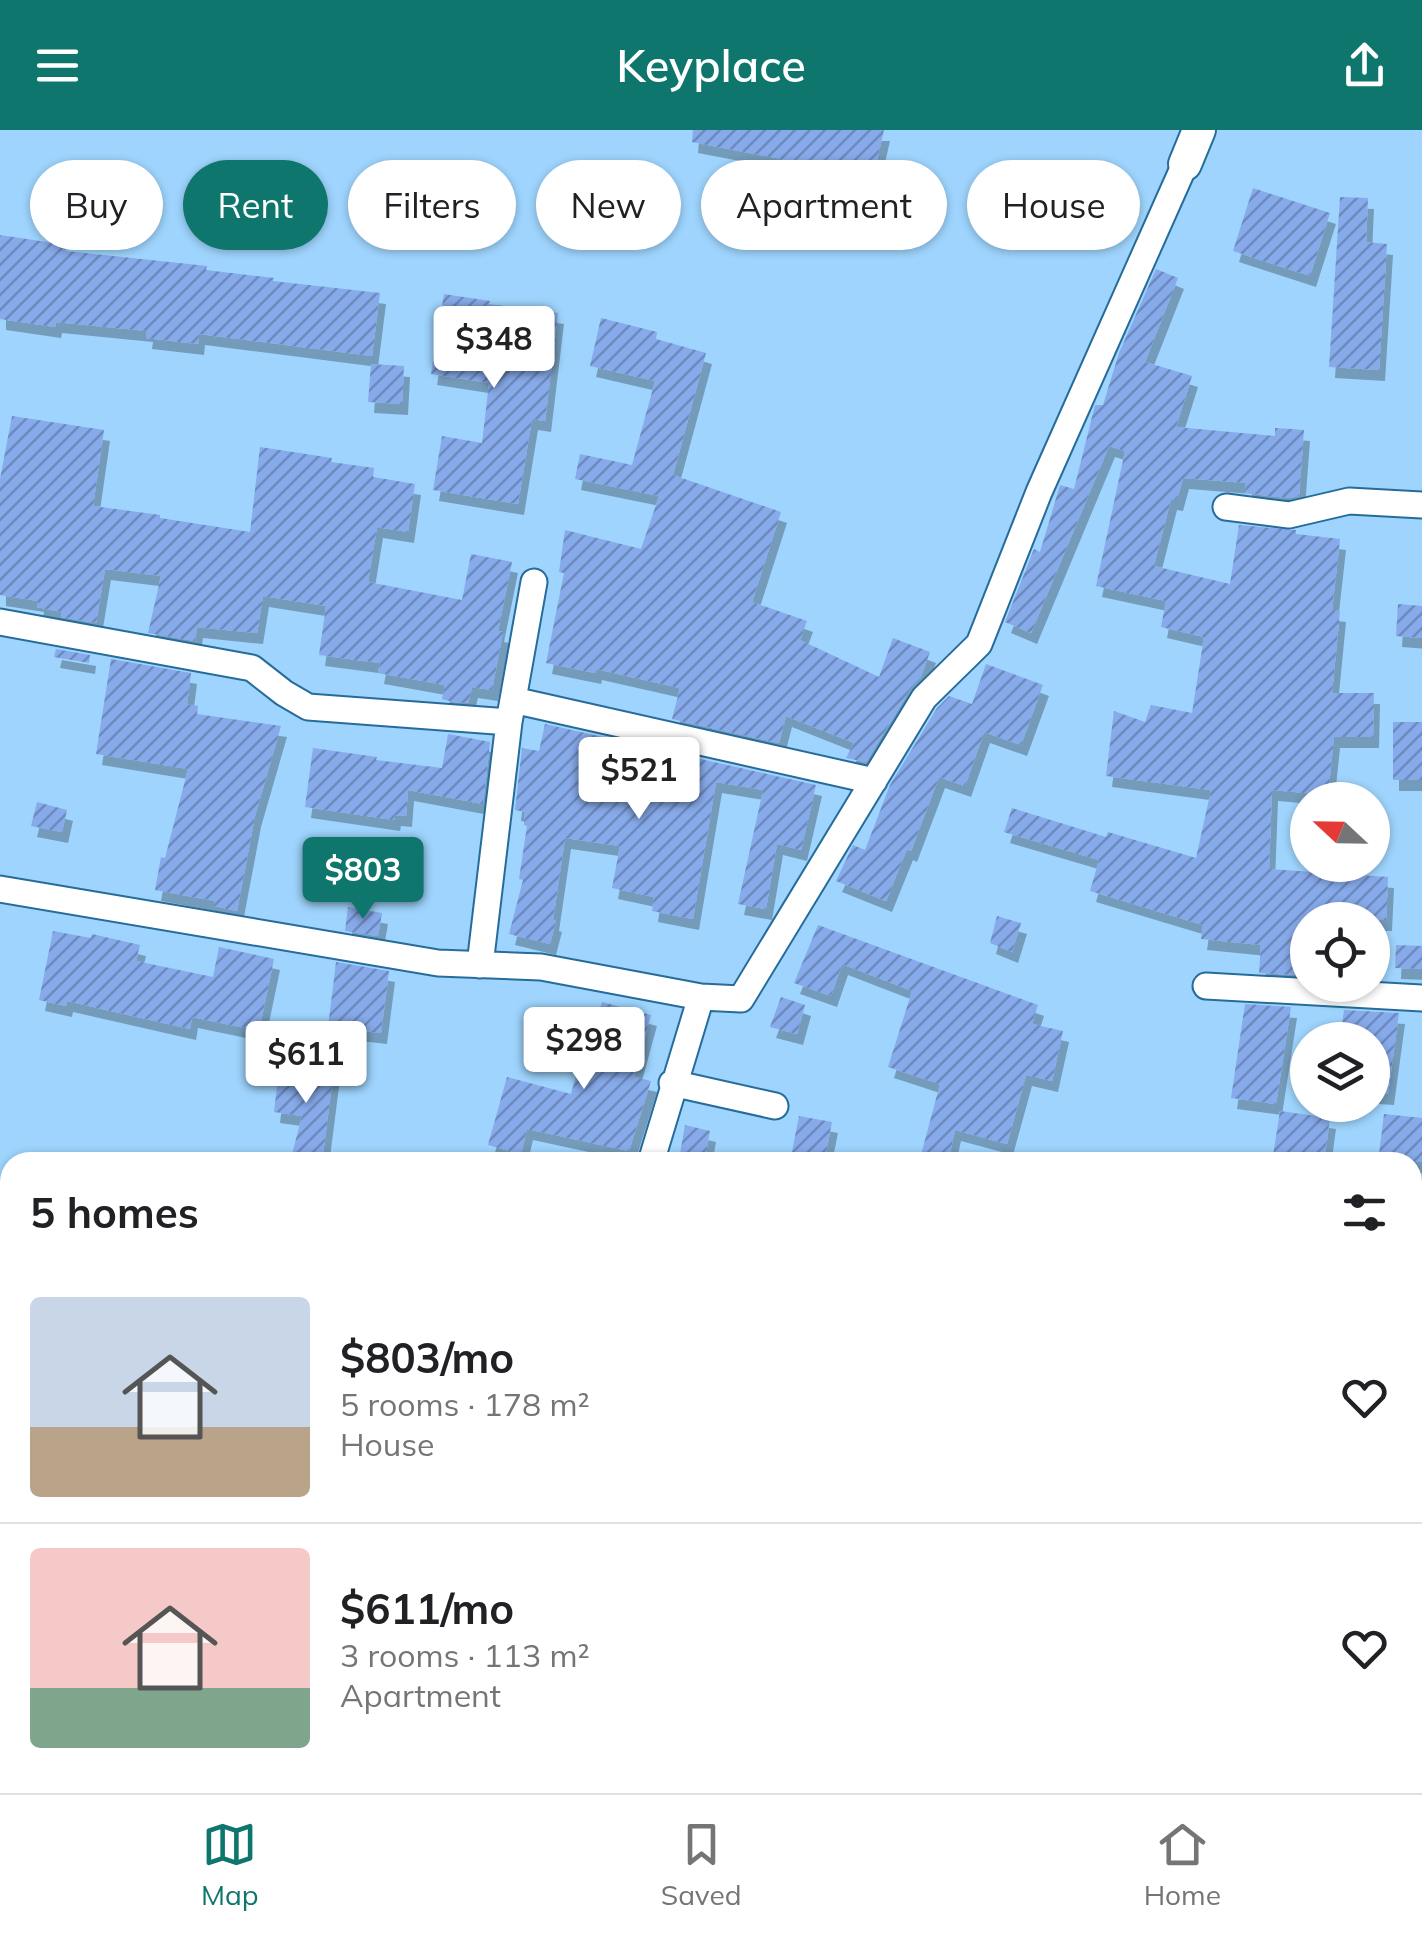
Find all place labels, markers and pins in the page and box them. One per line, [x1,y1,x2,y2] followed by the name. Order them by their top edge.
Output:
[435,306,553,391] pin: $348
[580,737,698,822] pin: $521
[304,837,422,922] pin: $803
[525,1007,643,1092] pin: $298
[247,1021,365,1106] pin: $611

